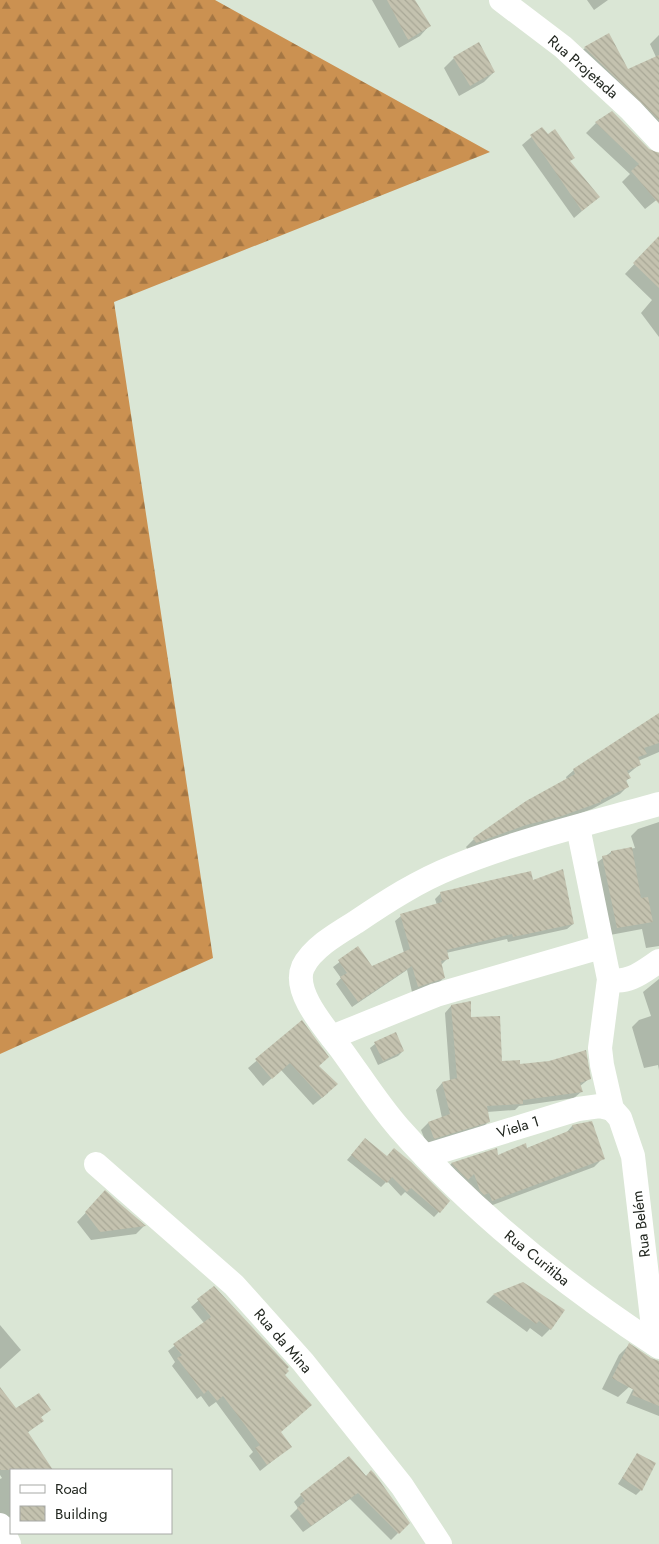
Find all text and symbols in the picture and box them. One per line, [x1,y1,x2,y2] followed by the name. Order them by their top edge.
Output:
[543,30,623,104] street label: Rua Projetada
[494,1110,542,1144] street label: Viela 1
[626,1189,656,1259] street label: Rua Belém
[500,1225,574,1291] street label: Rua Curitiba
[249,1304,317,1378] street label: Rua da Mina
[10,1469,172,1534] legend
[55,1478,87,1500] text: Road
[55,1503,107,1525] text: Building

